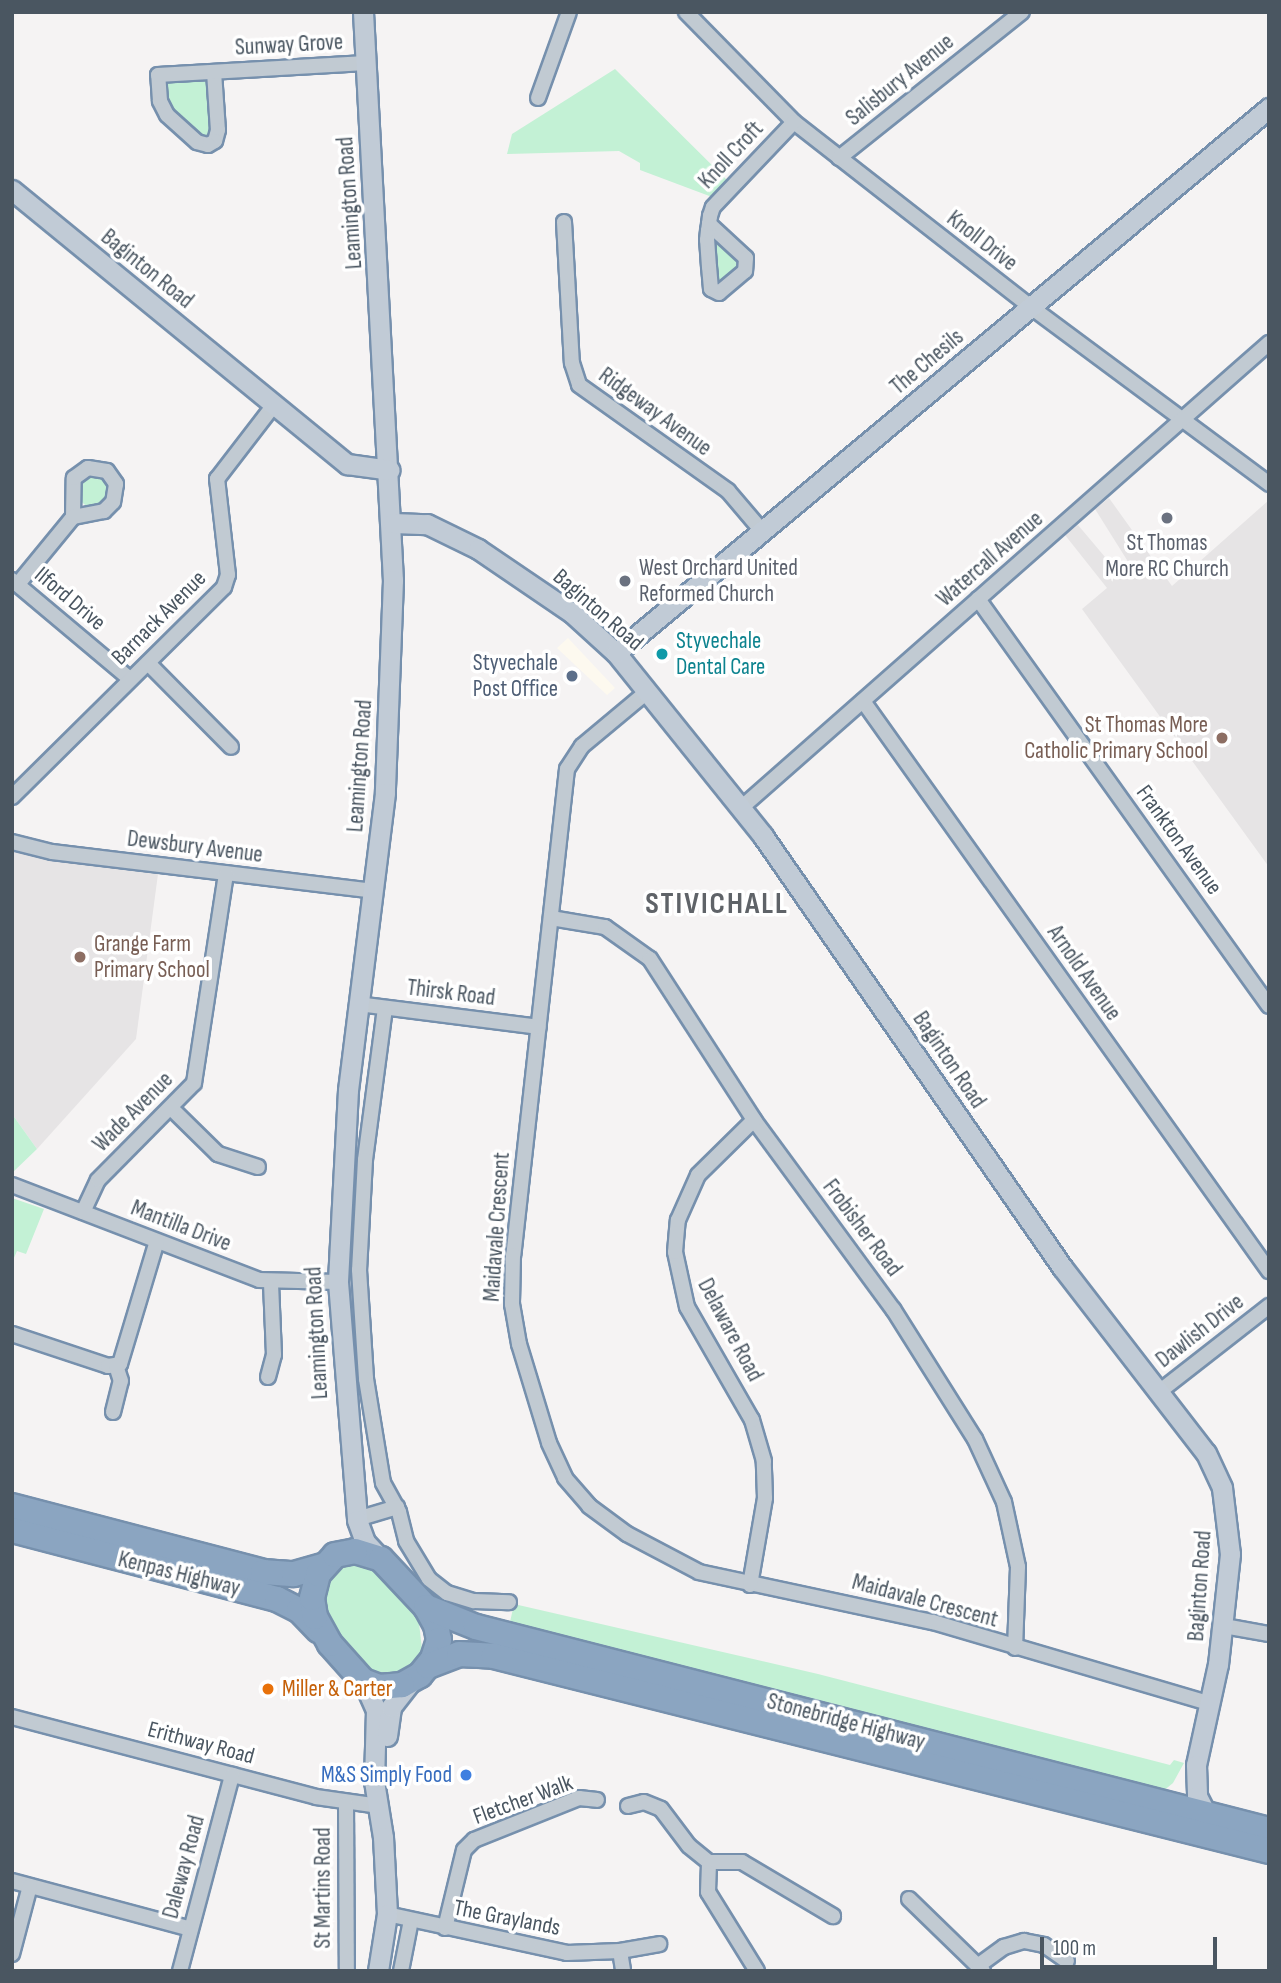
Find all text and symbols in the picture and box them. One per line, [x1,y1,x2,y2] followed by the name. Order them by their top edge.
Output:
[234,28,344,62] street label: Sunway Grove
[841,28,959,132] street label: Salisbury Avenue
[693,115,769,195] street label: Knoll Croft
[332,136,368,270] street label: Leamington Road
[941,205,1023,277] street label: Knoll Drive
[95,223,199,315] street label: Baginton Road
[885,323,969,401] street label: The Chesils
[593,362,717,462] street label: Ridgeway Avenue
[931,505,1049,613] street label: Watercall Avenue
[1159,510,1175,526] marker: St Thomas More RC Church
[1105,529,1229,583] place label: St Thomas More RC Church
[639,554,798,608] place label: West Orchard United Reformed Church
[29,561,111,637] street label: Ilford Drive
[547,563,649,657] street label: Baginton Road
[106,565,212,671] street label: Barnack Avenue
[617,573,633,589] marker: West Orchard United Reformed Church
[676,627,765,681] place label: Styvechale Dental Care
[654,646,670,662] marker: Styvechale Dental Care
[473,649,558,703] place label: Styvechale Post Office
[564,668,580,684] marker: Styvechale Post Office
[342,699,378,833] street label: Leamington Road
[1024,711,1208,765] place label: St Thomas More Catholic Primary School
[1214,730,1230,746] marker: St Thomas More Catholic Primary School
[1130,780,1228,900] street label: Frankton Avenue
[126,825,264,869] street label: Dewsbury Avenue
[646,886,788,922] district label: STIVICHALL
[1041,920,1127,1026] street label: Arnold Avenue
[94,930,210,984] place label: Grange Farm Primary School
[72,949,88,965] marker: Grange Farm Primary School
[405,974,497,1012] street label: Thirsk Road
[907,1006,991,1114] street label: Baginton Road
[87,1066,179,1158] street label: Wade Avenue
[478,1151,516,1303] street label: Maidavale Crescent
[817,1174,907,1282] street label: Frobisher Road
[127,1194,235,1258] street label: Mantilla Drive
[300,1266,334,1400] street label: Leamington Road
[691,1274,769,1386] street label: Delaware Road
[1151,1288,1249,1374] street label: Dawlish Drive
[1182,1530,1218,1642] street label: Baginton Road
[115,1546,243,1602] street label: Kenpas Highway
[849,1568,1001,1634] street label: Maidavale Crescent
[282,1675,392,1703] place label: Miller & Carter
[260,1681,276,1697] marker: Miller & Carter
[764,1688,928,1756] street label: Stonebridge Highway
[145,1716,257,1770] street label: Erithway Road
[321,1761,452,1789] place label: M&S Simply Food
[458,1767,474,1783] marker: M&S Simply Food
[469,1769,577,1831] street label: Fletcher Walk
[157,1812,211,1922] street label: Daleway Road
[309,1827,337,1949] street label: St Martins Road
[451,1894,563,1942] street label: The Graylands
[1043,1924,1220,1968] scale bar
[1053,1936,1096,1961] text: 100 m

